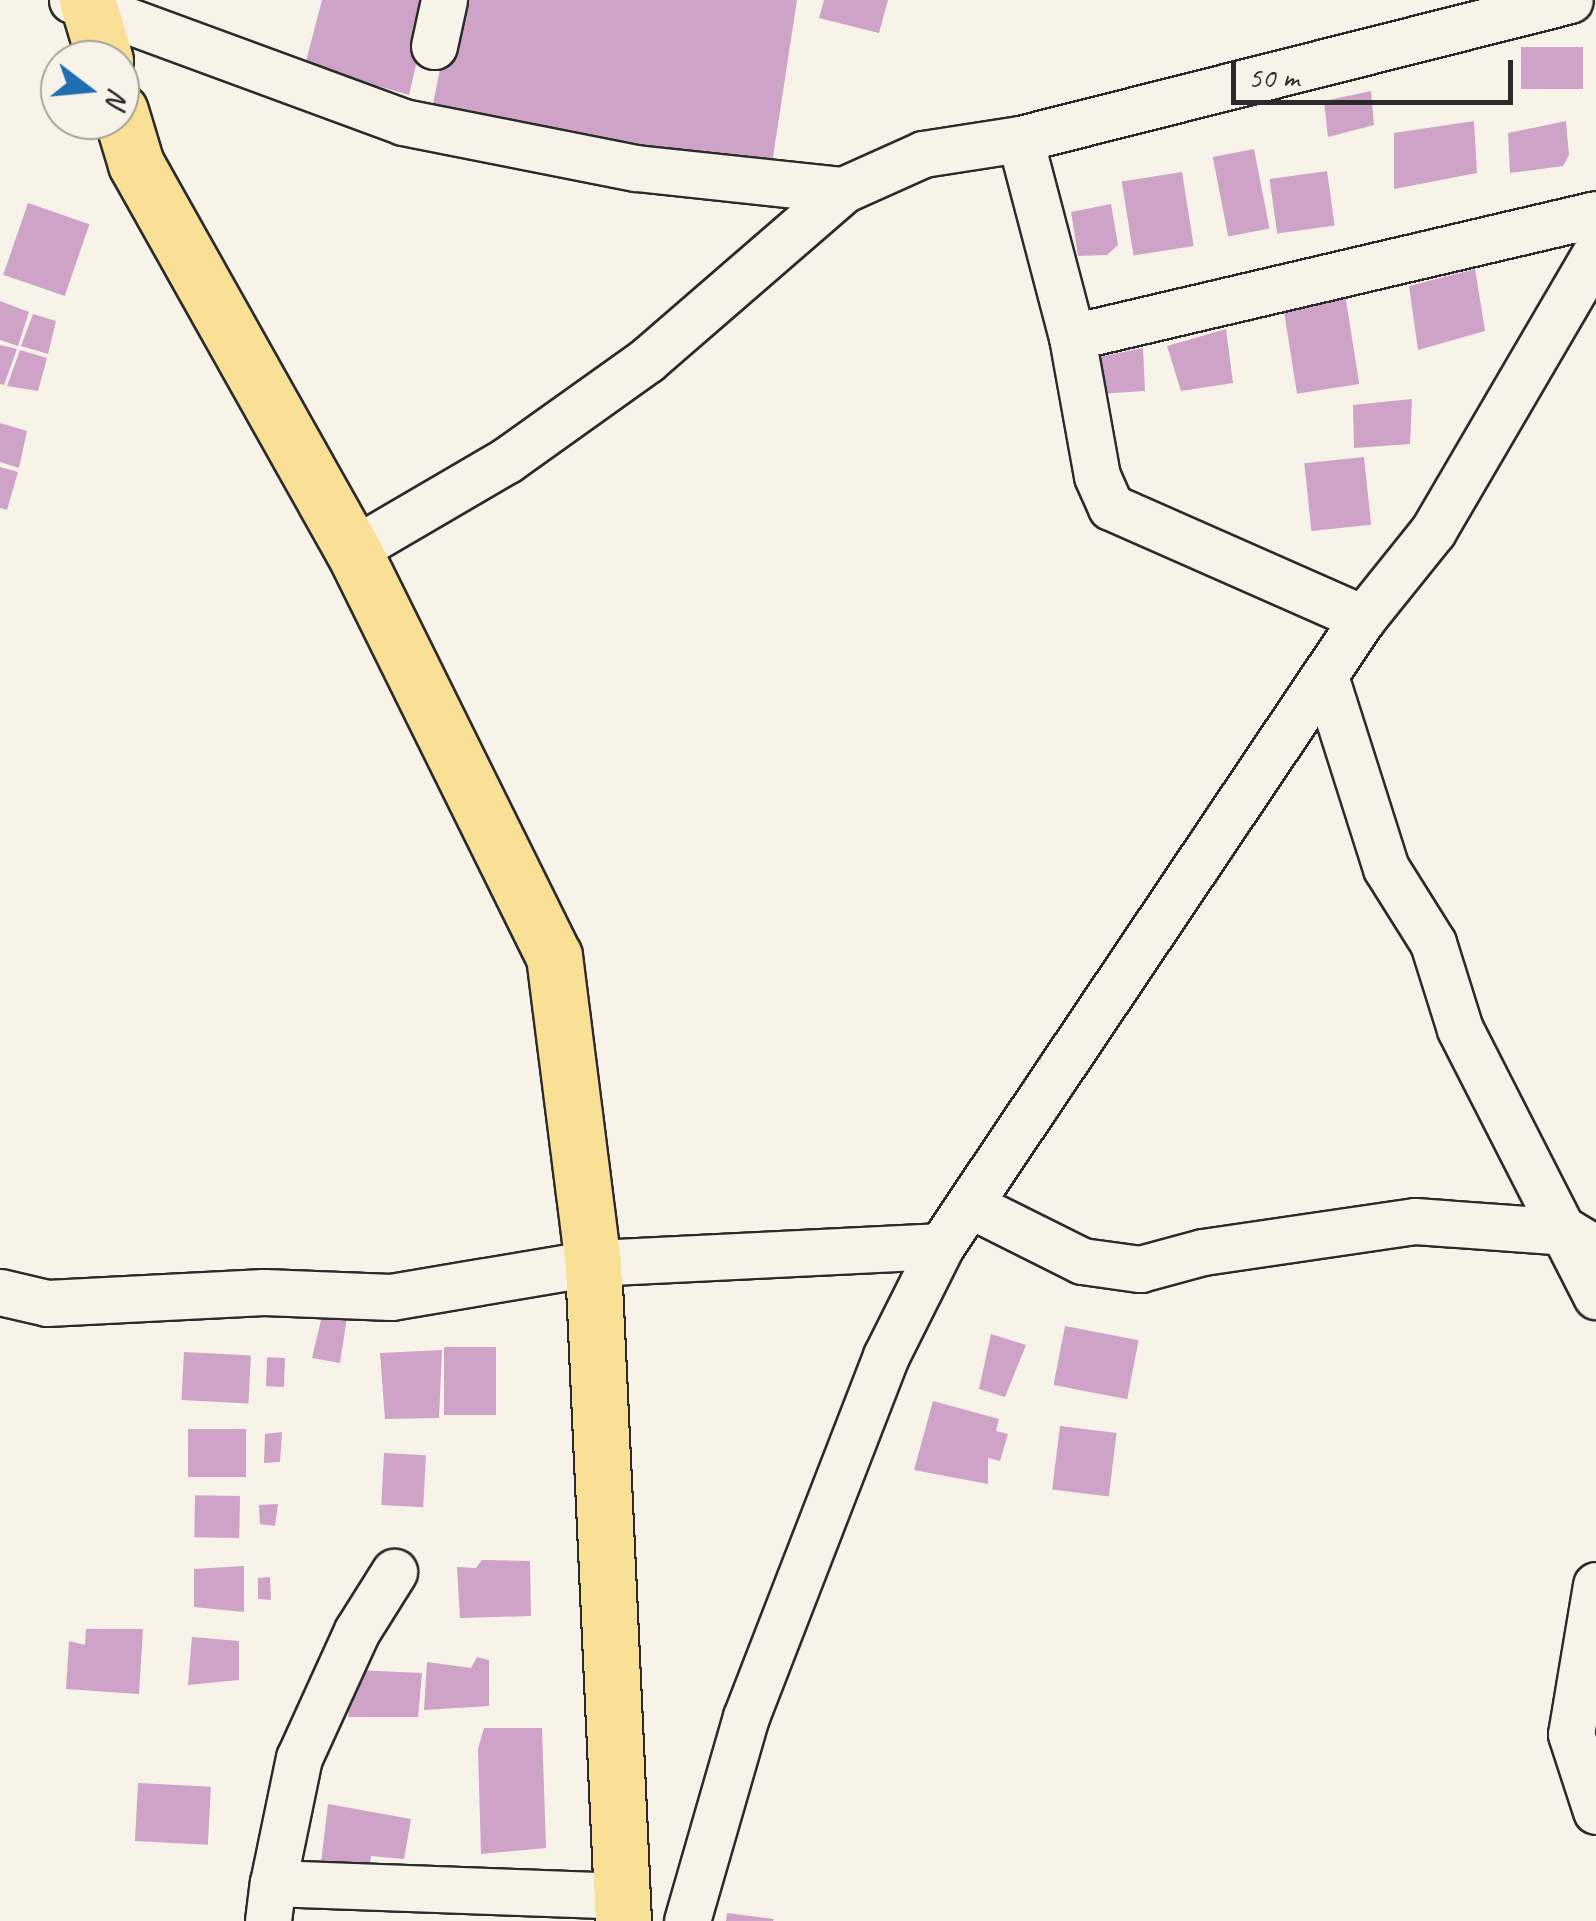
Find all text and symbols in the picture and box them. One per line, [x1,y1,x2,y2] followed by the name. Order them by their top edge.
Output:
[40,40,140,140] north arrow
[1236,40,1518,102] scale bar
[1248,58,1299,96] text: 50 m
[98,85,137,111] text: N

